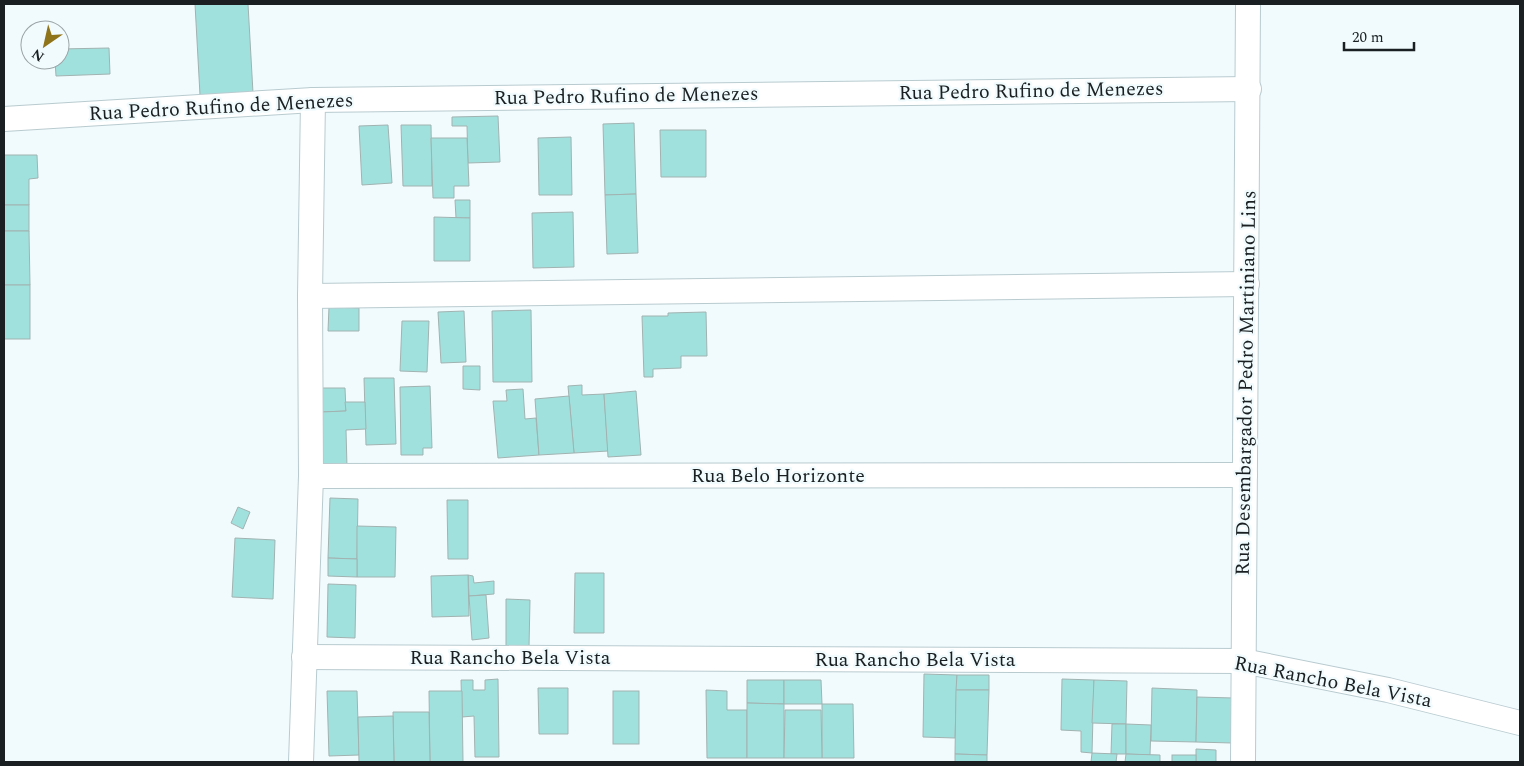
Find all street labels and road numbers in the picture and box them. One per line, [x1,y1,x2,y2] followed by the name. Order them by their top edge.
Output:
[898,74,1164,108] street label: Rua Pedro Rufino de Menezes
[493,79,759,113] street label: Rua Pedro Rufino de Menezes
[88,85,354,129] street label: Rua Pedro Rufino de Menezes
[1228,190,1264,576] street label: Rua Desembargador Pedro Martiniano Lins
[691,461,865,491] street label: Rua Belo Horizonte
[409,643,611,673] street label: Rua Rancho Bela Vista
[814,645,1016,675] street label: Rua Rancho Bela Vista
[1231,648,1435,716] street label: Rua Rancho Bela Vista

